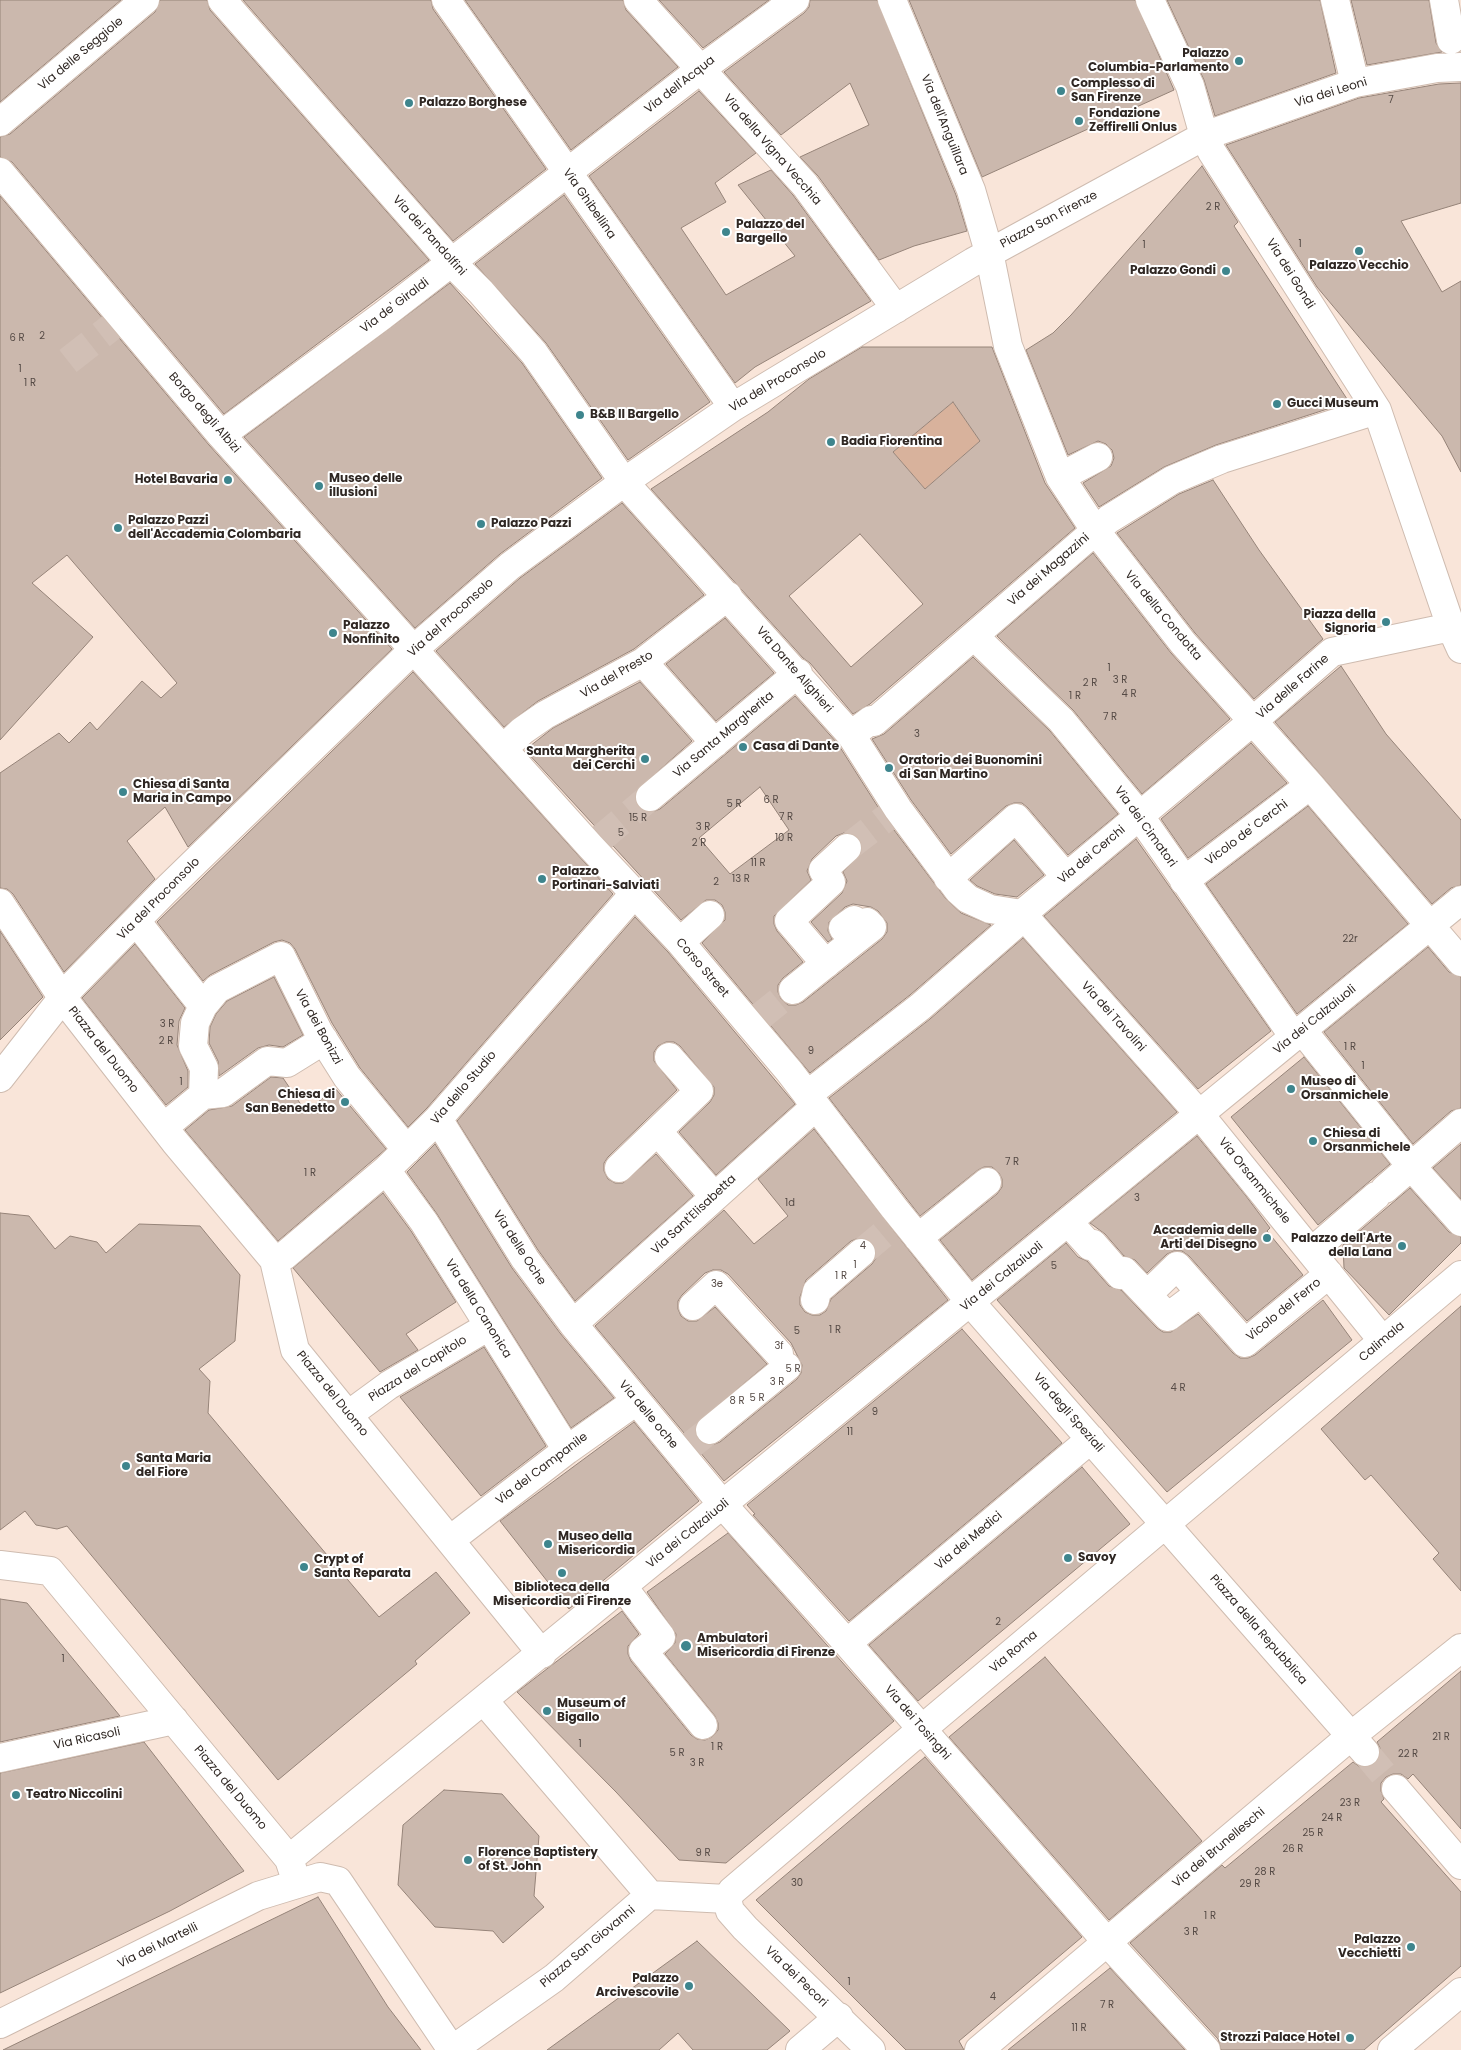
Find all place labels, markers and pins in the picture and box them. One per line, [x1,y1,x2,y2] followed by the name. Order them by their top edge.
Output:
[1088,47,1229,75] place label: Palazzo Columbia-Parlamento
[1233,55,1245,67] marker: Palazzo Columbia-Parlamento
[1071,77,1155,105] place label: Complesso di San Firenze
[1055,85,1067,97] marker: Complesso di San Firenze
[419,96,527,110] place label: Palazzo Borghese
[403,97,415,109] marker: Palazzo Borghese
[1089,107,1177,135] place label: Fondazione Zeffirelli Onlus
[1073,115,1085,127] marker: Fondazione Zeffirelli Onlus
[736,218,804,246] place label: Palazzo del Bargello
[720,226,732,238] marker: Palazzo del Bargello
[1353,245,1365,257] marker: Palazzo Vecchio
[1309,259,1409,273] place label: Palazzo Vecchio
[1130,264,1216,278] place label: Palazzo Gondi
[1220,265,1232,277] marker: Palazzo Gondi
[1287,397,1379,411] place label: Gucci Museum
[1271,398,1283,410] marker: Gucci Museum
[590,408,679,422] place label: B&B Il Bargello
[574,409,586,421] marker: B&B Il Bargello
[841,435,942,449] place label: Badia Fiorentina
[825,436,837,448] marker: Badia Fiorentina
[329,472,402,500] place label: Museo delle illusioni
[135,473,218,487] place label: Hotel Bavaria
[222,474,234,486] marker: Hotel Bavaria
[313,480,325,492] marker: Museo delle illusioni
[128,514,301,542] place label: Palazzo Pazzi dell'Accademia Colombaria
[491,517,571,531] place label: Palazzo Pazzi
[475,518,487,530] marker: Palazzo Pazzi
[112,522,124,534] marker: Palazzo Pazzi dell'Accademia Colombaria
[1303,608,1376,636] place label: Piazza della Signoria
[1380,616,1392,628] marker: Piazza della Signoria
[343,619,400,647] place label: Palazzo Nonfinito
[327,627,339,639] marker: Palazzo Nonfinito
[753,740,839,754] place label: Casa di Dante
[737,741,749,753] marker: Casa di Dante
[526,745,635,773] place label: Santa Margherita dei Cerchi
[639,753,651,765] marker: Santa Margherita dei Cerchi
[899,754,1042,782] place label: Oratorio dei Buonomini di San Martino
[883,762,895,774] marker: Oratorio dei Buonomini di San Martino
[133,778,231,806] place label: Chiesa di Santa Maria in Campo
[117,786,129,798] marker: Chiesa di Santa Maria in Campo
[552,865,659,893] place label: Palazzo Portinari-Salviati
[536,873,548,885] marker: Palazzo Portinari-Salviati
[1301,1075,1388,1103] place label: Museo di Orsanmichele
[1285,1083,1297,1095] marker: Museo di Orsanmichele
[245,1088,335,1116] place label: Chiesa di San Benedetto
[339,1096,351,1108] marker: Chiesa di San Benedetto
[1323,1127,1410,1155] place label: Chiesa di Orsanmichele
[1307,1135,1319,1147] marker: Chiesa di Orsanmichele
[1153,1224,1257,1252] place label: Accademia delle Arti del Disegno
[1261,1232,1273,1244] marker: Accademia delle Arti del Disegno
[1291,1232,1392,1260] place label: Palazzo dell'Arte della Lana
[1396,1240,1408,1252] marker: Palazzo dell'Arte della Lana
[136,1452,211,1480] place label: Santa Maria del Fiore
[120,1460,132,1472] marker: Santa Maria del Fiore
[558,1530,635,1558] place label: Museo della Misericordia
[542,1538,554,1550] marker: Museo della Misericordia
[1078,1551,1116,1565] place label: Savoy
[1062,1552,1074,1564] marker: Savoy
[314,1553,411,1581] place label: Crypt of Santa Reparata
[298,1561,310,1573] marker: Crypt of Santa Reparata
[556,1567,568,1579] marker: Biblioteca della Misericordia di Firenze
[493,1581,631,1609] place label: Biblioteca della Misericordia di Firenze
[697,1632,835,1660] place label: Ambulatori Misericordia di Firenze
[679,1639,693,1653] marker: Ambulatori Misericordia di Firenze
[557,1697,625,1725] place label: Museum of Bigallo
[541,1705,553,1717] marker: Museum of Bigallo
[26,1788,122,1802] place label: Teatro Niccolini
[10,1789,22,1801] marker: Teatro Niccolini
[478,1846,598,1874] place label: Florence Baptistery of St. John
[462,1854,474,1866] marker: Florence Baptistery of St. John
[1338,1933,1401,1961] place label: Palazzo Vecchietti
[1405,1941,1417,1953] marker: Palazzo Vecchietti
[596,1972,679,2000] place label: Palazzo Arcivescovile
[683,1980,695,1992] marker: Palazzo Arcivescovile
[1220,2031,1340,2045] place label: Strozzi Palace Hotel
[1344,2032,1356,2044] marker: Strozzi Palace Hotel

